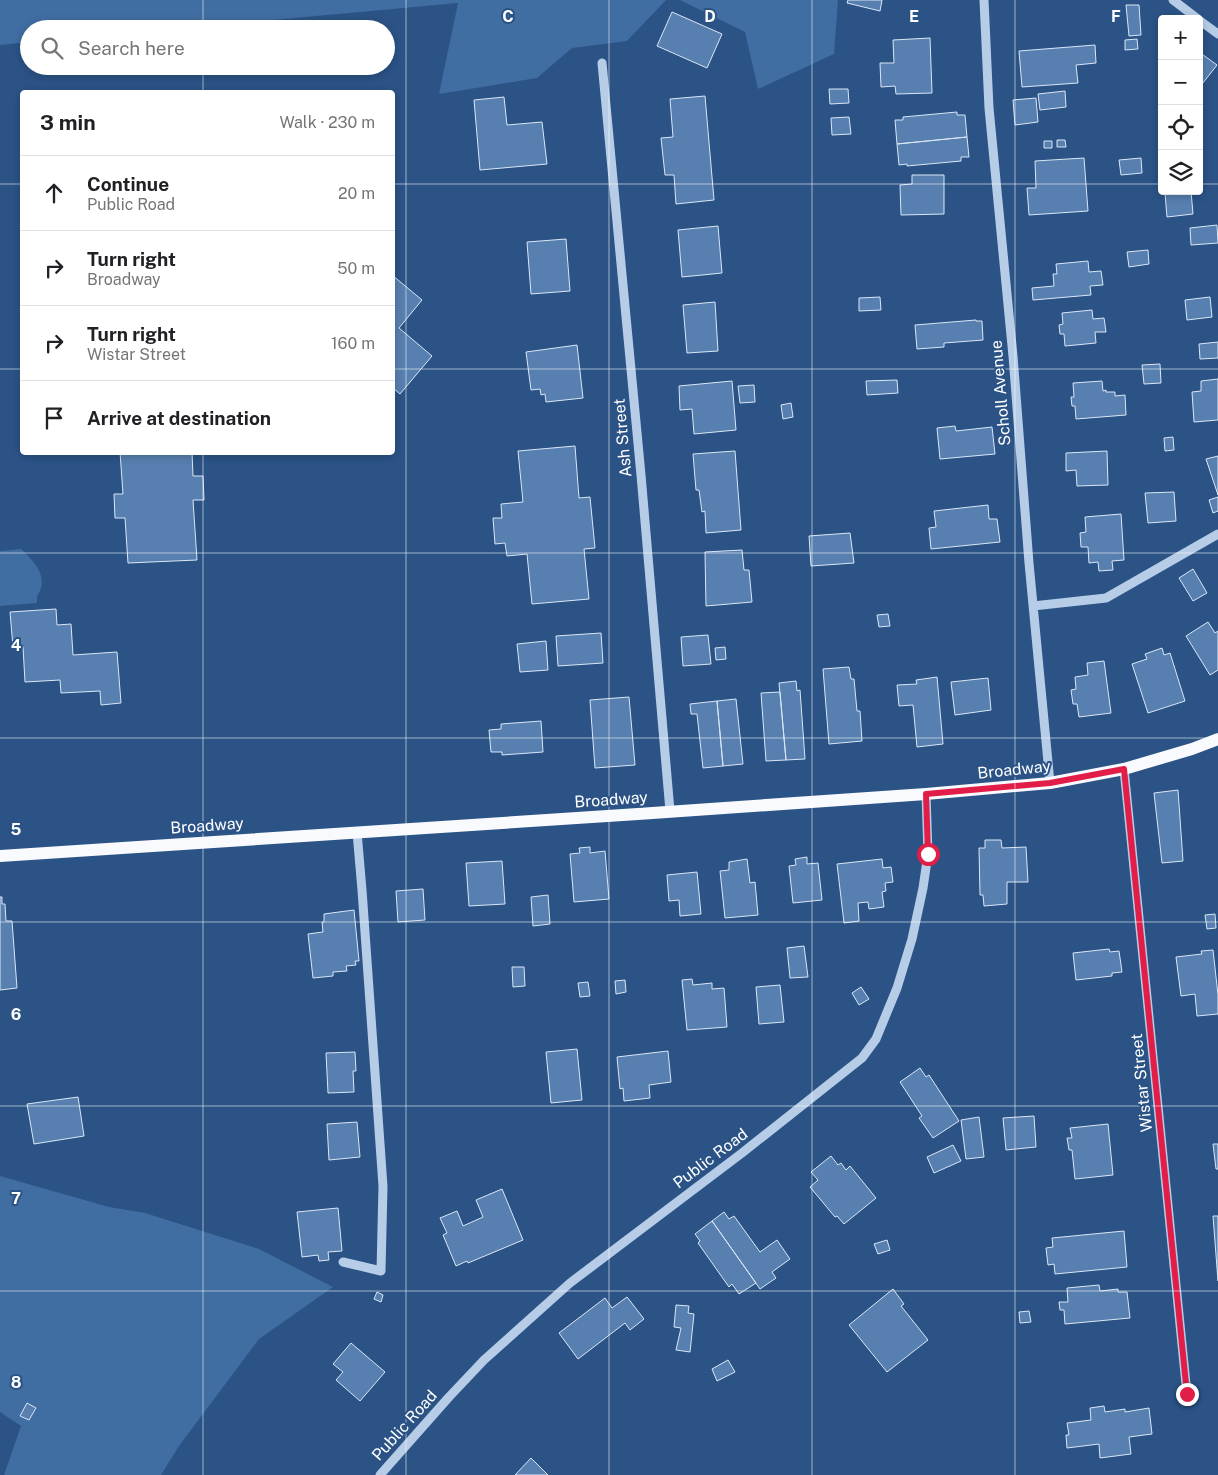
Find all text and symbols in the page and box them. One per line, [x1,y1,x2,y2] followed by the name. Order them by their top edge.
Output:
[502,7,514,26] text: C
[704,7,716,26] text: D
[909,7,919,26] text: E
[1111,7,1121,26] text: F
[1158,15,1203,195] map controls
[1158,15,1203,60] button: +
[20,20,395,75] search box
[38,34,66,62] icon: search
[78,37,185,59] text: Search here
[1158,60,1203,105] button: −
[1158,105,1203,150] button: locate
[40,110,96,135] text: 3 min
[279,113,375,132] text: Walk · 230 m
[1158,150,1203,195] button: layers
[87,173,169,195] text: Continue
[40,179,68,207] icon: ahead
[338,184,375,203] text: 20 m
[87,195,175,214] text: Public Road
[87,248,176,270] text: Turn right
[40,254,68,282] icon: right
[337,259,375,278] text: 50 m
[87,270,161,289] text: Broadway
[87,323,176,345] text: Turn right
[40,329,68,357] icon: right
[331,334,375,353] text: 160 m
[986,339,1015,447] street label: Scholl Avenue
[87,345,186,364] text: Wistar Street
[610,398,635,478] street label: Ash Street
[40,404,68,432] icon: arrive
[87,407,271,429] text: Arrive at destination
[11,636,22,655] text: 4
[976,756,1052,783] street label: Broadway
[574,787,649,812] street label: Broadway
[170,813,245,838] street label: Broadway
[11,820,22,839] text: 5
[917,843,940,866] route start
[11,1005,21,1024] text: 6
[1127,1033,1156,1133] street label: Wistar Street
[669,1124,751,1193] street label: Public Road
[11,1189,21,1208] text: 7
[11,1373,22,1392] text: 8
[1176,1383,1199,1406] route end
[368,1386,441,1464] street label: Public Road

